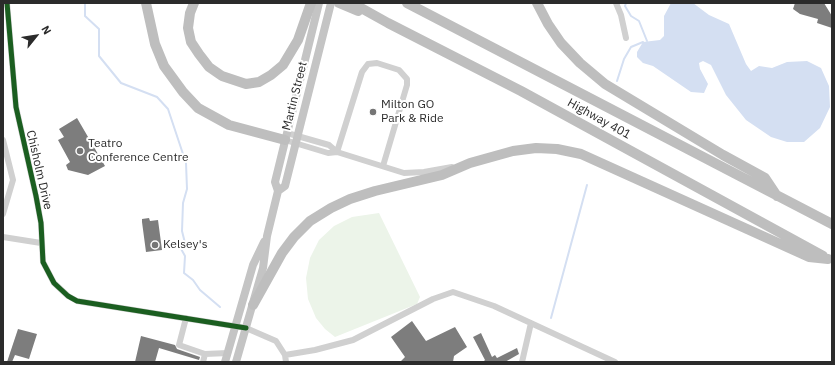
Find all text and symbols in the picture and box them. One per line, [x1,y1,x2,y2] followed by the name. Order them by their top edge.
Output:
[16,16,56,56] north arrow
[38,23,54,37] text: N
[280,60,310,132] street label: Martin Street
[565,96,633,142] street label: Highway 401
[381,98,444,126] place label: Milton GO Park & Ride
[368,107,378,117] marker: Milton GO Park & Ride
[23,129,55,211] street label: Chisholm Drive
[88,137,189,165] place label: Teatro Conference Centre
[75,146,85,156] marker: Teatro Conference Centre
[163,238,208,252] place label: Kelsey's
[150,240,160,250] marker: Kelsey's

